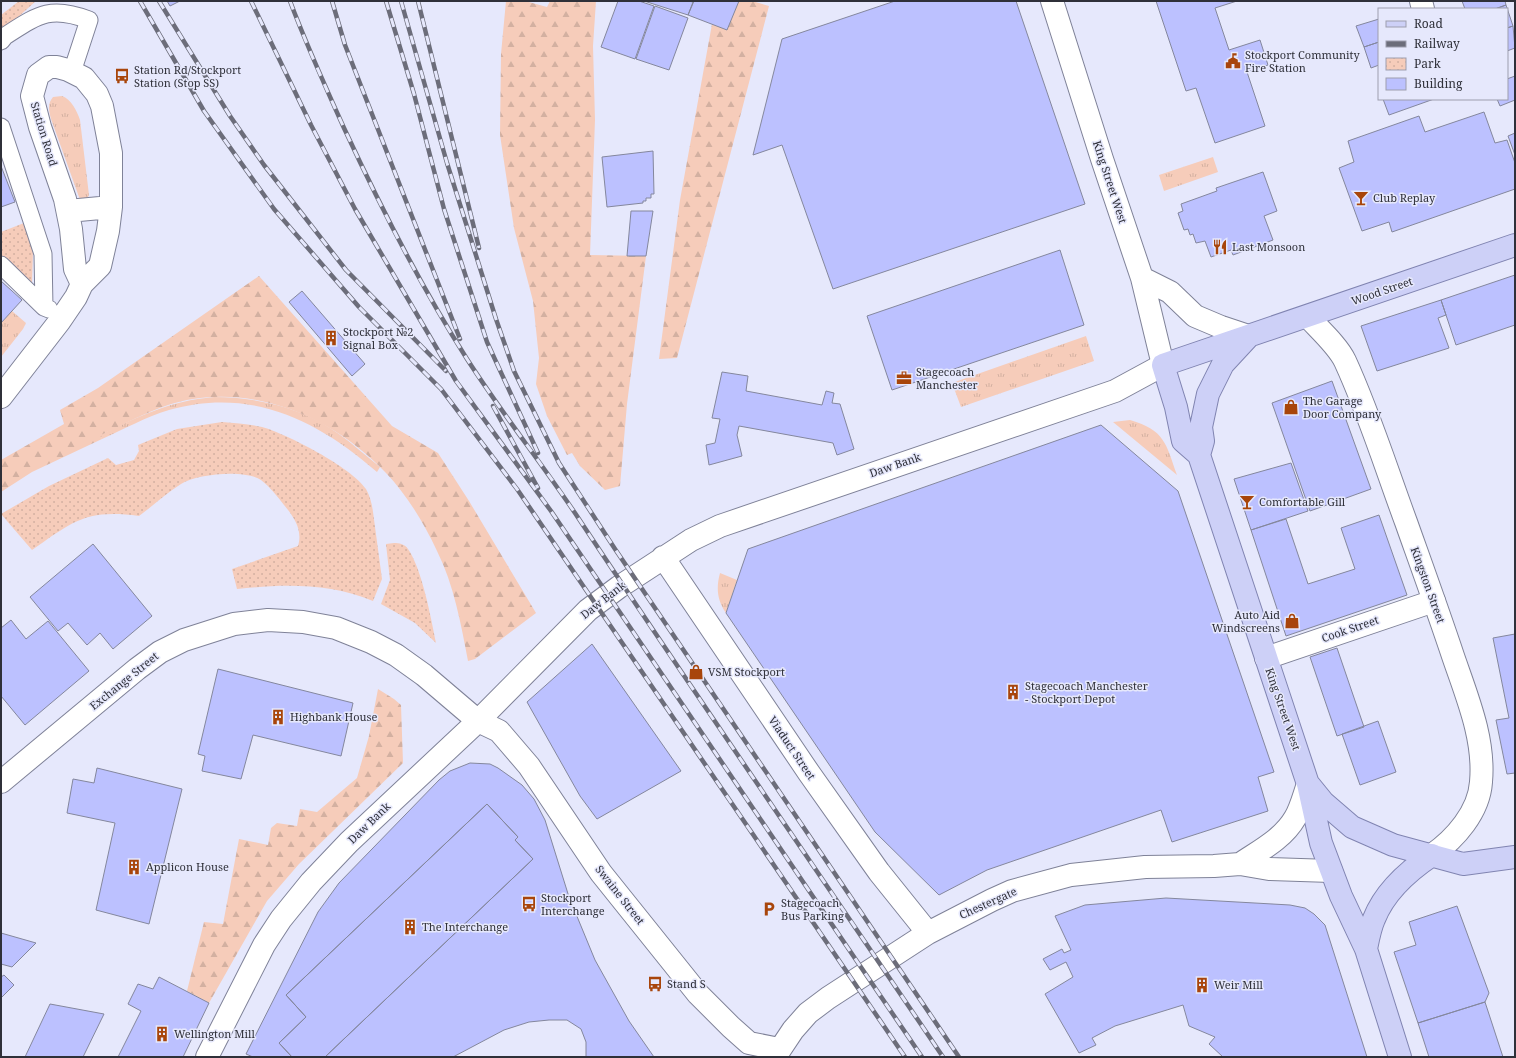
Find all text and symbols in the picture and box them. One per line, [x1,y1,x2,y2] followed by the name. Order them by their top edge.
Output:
[1378,8,1508,100] legend
[1414,15,1444,32] text: Road
[1414,35,1460,52] text: Railway
[1245,47,1360,75] place label: Stockport Community Fire Station
[1224,52,1242,70] public building icon: Stockport Community Fire Station
[1414,55,1442,72] text: Park
[134,62,241,90] place label: Station Rd/Stockport Station (Stop SS)
[113,67,131,85] bus stop icon: Station Rd/Stockport Station (Stop SS)
[1414,75,1463,92] text: Building
[28,100,61,168] street label: Station Road
[1090,139,1131,225] street label: King Street West
[1352,189,1370,207] bar icon: Club Replay
[1373,190,1436,205] place label: Club Replay
[1211,238,1229,256] restaurant icon: Last Monsoon
[1232,239,1305,254] place label: Last Monsoon
[1349,273,1415,308] street label: Wood Street
[343,324,414,352] place label: Stockport №2 Signal Box
[322,329,340,347] building icon: Stockport №2 Signal Box
[916,364,979,392] place label: Stagecoach Manchester
[895,369,913,387] office icon: Stagecoach Manchester
[1303,393,1382,421] place label: The Garage Door Company
[1282,398,1300,416] shop icon: The Garage Door Company
[867,449,923,480] street label: Daw Bank
[1238,493,1256,511] bar icon: Comfortable Gill
[1259,494,1346,509] place label: Comfortable Gill
[1408,545,1449,625] street label: Kingston Street
[577,577,629,622] street label: Daw Bank
[1212,607,1280,635] place label: Auto Aid Windscreens
[1283,612,1301,630] shop icon: Auto Aid Windscreens
[1319,612,1380,645] street label: Cook Street
[86,648,161,713] street label: Exchange Street
[687,663,705,681] shop icon: VSM Stockport
[708,664,785,679] place label: VSM Stockport
[1262,666,1305,752] street label: King Street West
[1025,678,1149,706] place label: Stagecoach Manchester - Stockport Depot
[1004,683,1022,701] building icon: Stagecoach Manchester - Stockport Depot
[269,708,287,726] building icon: Highbank House
[290,709,377,724] place label: Highbank House
[766,713,819,783] street label: Viaduct Street
[344,798,393,847] street label: Daw Bank
[125,858,143,876] building icon: Applicon House
[146,859,229,874] place label: Applicon House
[592,862,648,928] street label: Swaine Street
[957,883,1019,922] street label: Chestergate
[541,890,605,918] place label: Stockport Interchange
[520,895,538,913] bus stop icon: Stockport Interchange
[781,895,844,923] place label: Stagecoach Bus Parking
[760,900,778,918] parking icon: Stagecoach Bus Parking
[401,918,419,936] building icon: The Interchange
[422,919,508,934] place label: The Interchange
[646,975,664,993] bus stop icon: Stand S
[667,976,706,991] place label: Stand S
[1193,976,1211,994] building icon: Weir Mill
[1214,977,1264,992] place label: Weir Mill
[153,1025,171,1043] building icon: Wellington Mill
[174,1026,256,1041] place label: Wellington Mill

